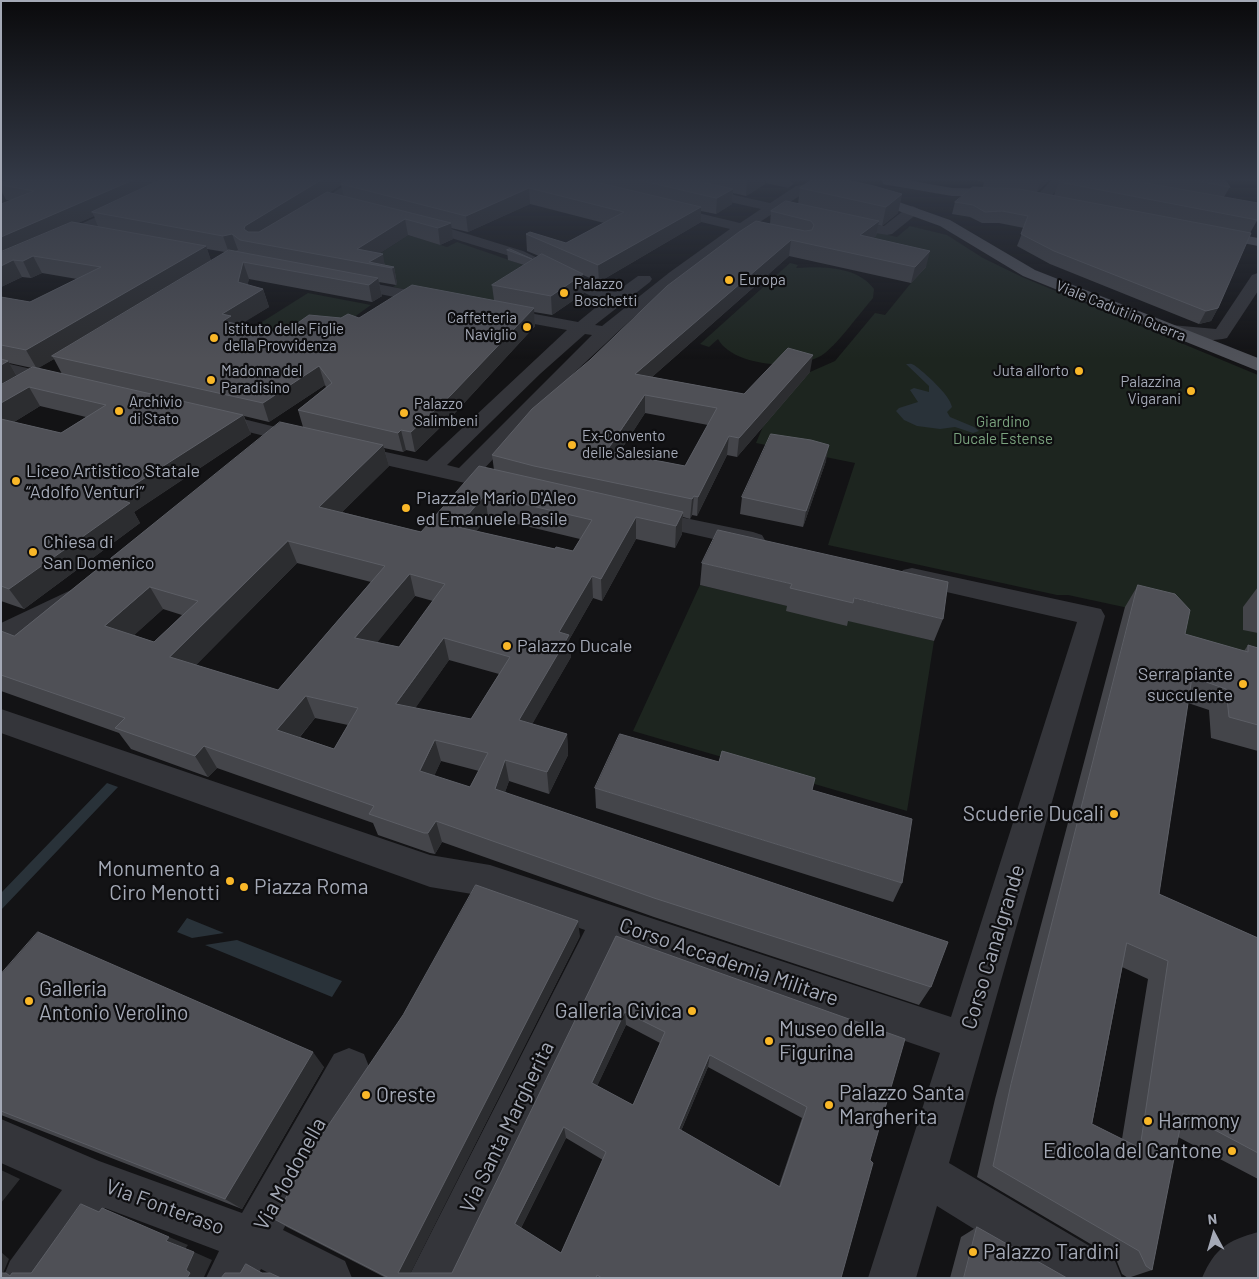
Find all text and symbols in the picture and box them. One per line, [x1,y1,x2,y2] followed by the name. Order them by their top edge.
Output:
[739,271,786,289] place label: Europa
[723,274,735,286] marker: Europa
[574,275,637,310] place label: Palazzo Boschetti
[1053,277,1189,345] street label: Viale Caduti in Guerra
[558,287,570,299] marker: Palazzo Boschetti
[447,309,517,344] place label: Caffetteria Naviglio
[224,320,344,355] place label: Istituto delle Figlie della Provvidenza
[521,321,533,333] marker: Caffetteria Naviglio
[208,332,220,344] marker: Istituto delle Figlie della Provvidenza
[221,362,302,397] place label: Madonna del Paradisino
[993,362,1069,380] place label: Juta all'orto
[1073,365,1085,377] marker: Juta all'orto
[1120,373,1181,408] place label: Palazzina Vigarani
[205,374,217,386] marker: Madonna del Paradisino
[1185,385,1197,397] marker: Palazzina Vigarani
[129,393,182,428] place label: Archivio di Stato
[414,395,478,430] place label: Palazzo Salimbeni
[113,405,125,417] marker: Archivio di Stato
[398,407,410,419] marker: Palazzo Salimbeni
[953,413,1053,448] park label: Giardino Ducale Estense
[582,427,678,462] place label: Ex-Convento delle Salesiane
[566,439,578,451] marker: Ex-Convento delle Salesiane
[26,460,200,502] place label: Liceo Artistico Statale “Adolfo Venturi”
[10,475,22,487] marker: Liceo Artistico Statale “Adolfo Venturi”
[416,487,577,530] place label: Piazzale Mario D'Aleo ed Emanuele Basile
[400,502,412,514] marker: Piazzale Mario D'Aleo ed Emanuele Basile
[43,531,155,574] place label: Chiesa di San Domenico
[27,546,39,558] marker: Chiesa di San Domenico
[517,635,632,657] place label: Palazzo Ducale
[501,640,513,652] marker: Palazzo Ducale
[1138,663,1233,706] place label: Serra piante succulente
[1237,678,1249,690] marker: Serra piante succulente
[963,801,1104,827] place label: Scuderie Ducali
[1108,808,1120,820] marker: Scuderie Ducali
[98,856,220,906] place label: Monumento a Ciro Menotti
[956,862,1030,1032] street label: Corso Canalgrande
[254,874,368,900] place label: Piazza Roma
[224,875,236,887] marker: Monumento a Ciro Menotti
[238,881,250,893] marker: Piazza Roma
[616,913,842,1011] street label: Corso Accademia Militare
[39,976,188,1026] place label: Galleria Antonio Verolino
[23,995,35,1007] marker: Galleria Antonio Verolino
[555,998,682,1024] place label: Galleria Civica
[686,1005,698,1017] marker: Galleria Civica
[779,1016,885,1066] place label: Museo della Figurina
[763,1035,775,1047] marker: Museo della Figurina
[455,1037,559,1217] street label: Via Santa Margherita
[839,1080,965,1130] place label: Palazzo Santa Margherita
[376,1082,436,1108] place label: Oreste
[360,1089,372,1101] marker: Oreste
[823,1099,835,1111] marker: Palazzo Santa Margherita
[1158,1108,1240,1134] place label: Harmony
[249,1113,331,1235] street label: Via Modonella
[1142,1115,1154,1127] marker: Harmony
[1043,1138,1222,1164] place label: Edicola del Cantone
[1226,1145,1238,1157] marker: Edicola del Cantone
[102,1174,228,1240] street label: Via Fonteraso
[1189,1209,1239,1259] north arrow
[1207,1210,1218,1228] text: N
[983,1239,1119,1265] place label: Palazzo Tardini
[967,1246,979,1258] marker: Palazzo Tardini

